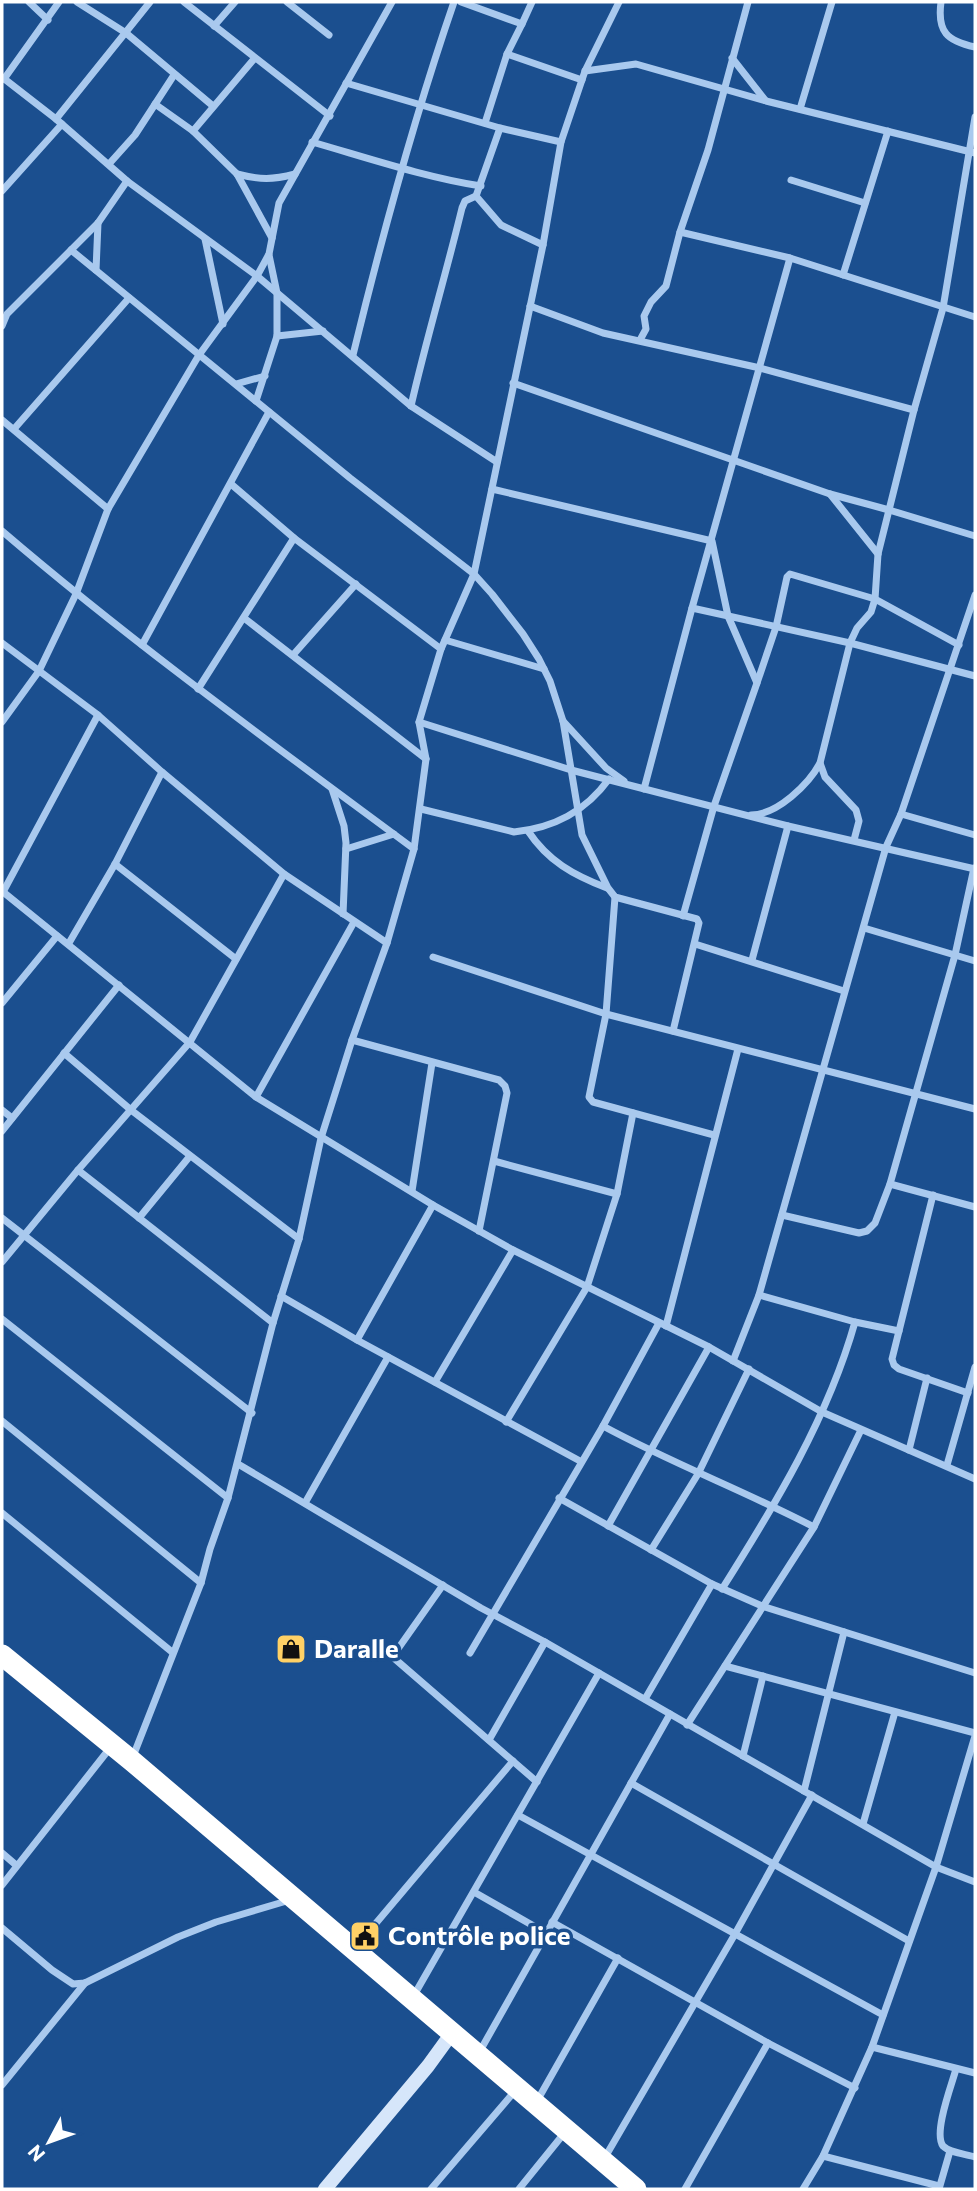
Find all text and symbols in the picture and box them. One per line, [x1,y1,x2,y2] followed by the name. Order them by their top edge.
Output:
[274,1632,308,1666] shop icon: Daralle
[314,1632,399,1663] place label: Daralle
[348,1919,382,1953] public building icon: Contrôle police
[388,1919,571,1950] place label: Contrôle police
[14,2107,84,2177] north arrow
[22,2141,49,2166] text: N

